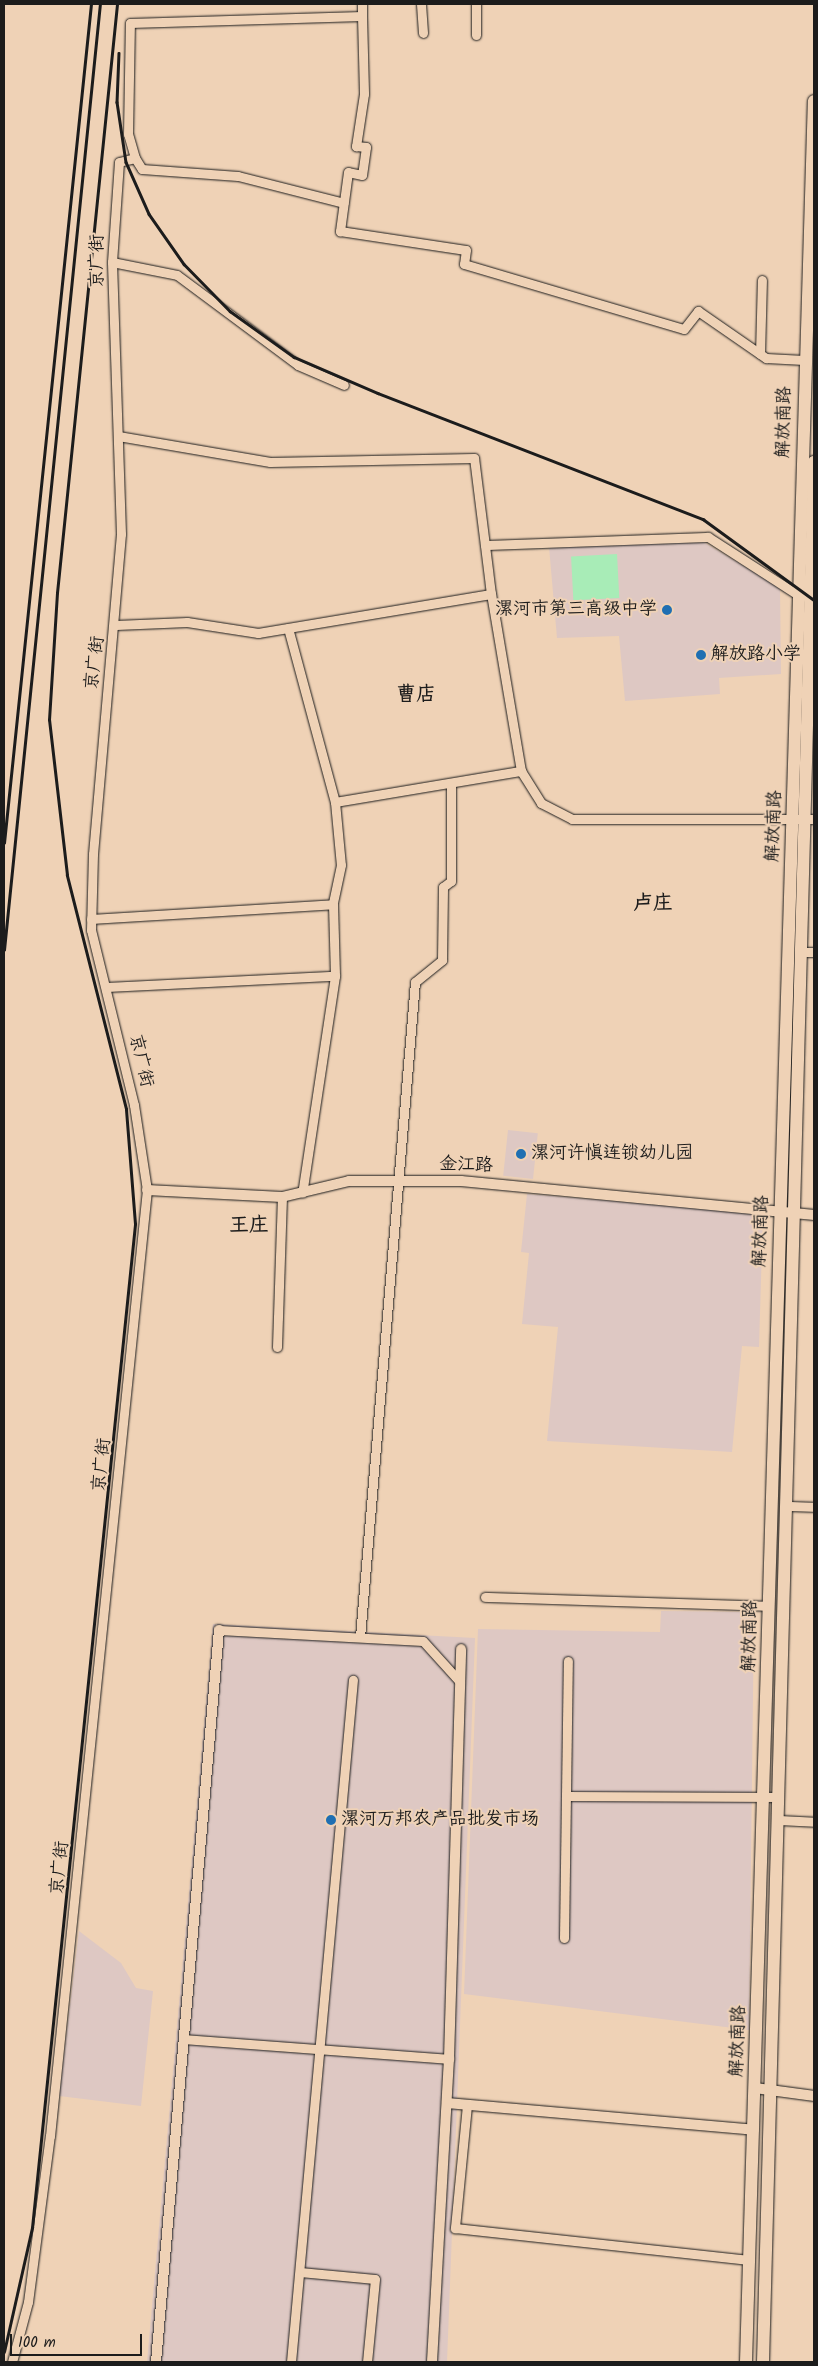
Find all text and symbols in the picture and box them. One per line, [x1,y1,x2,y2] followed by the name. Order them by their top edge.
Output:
[87,234,109,288] street label: 京广街
[774,386,796,458] street label: 解放南路
[495,599,657,621] place label: 漯河市第三高级中学
[661,604,673,616] marker: 漯河市第三高级中学
[82,635,110,691] street label: 京广街
[711,644,801,666] place label: 解放路小学
[695,649,707,661] marker: 解放路小学
[396,683,436,707] district label: 曹店
[763,790,787,862] street label: 解放南路
[633,892,673,916] district label: 卢庄
[123,1032,157,1090] street label: 京广街
[531,1143,693,1165] place label: 漯河许慎连锁幼儿园
[515,1148,527,1160] marker: 漯河许慎连锁幼儿园
[439,1154,493,1178] street label: 金江路
[750,1195,774,1267] street label: 解放南路
[229,1214,269,1238] district label: 王庄
[89,1437,117,1493] street label: 京广街
[740,1600,762,1672] street label: 解放南路
[341,1809,539,1831] place label: 漯河万邦农产品批发市场
[325,1814,337,1826] marker: 漯河万邦农产品批发市场
[47,1840,75,1896] street label: 京广街
[727,2005,751,2077] street label: 解放南路
[12,2324,145,2356] scale bar
[18,2331,56,2355] text: 100 m

